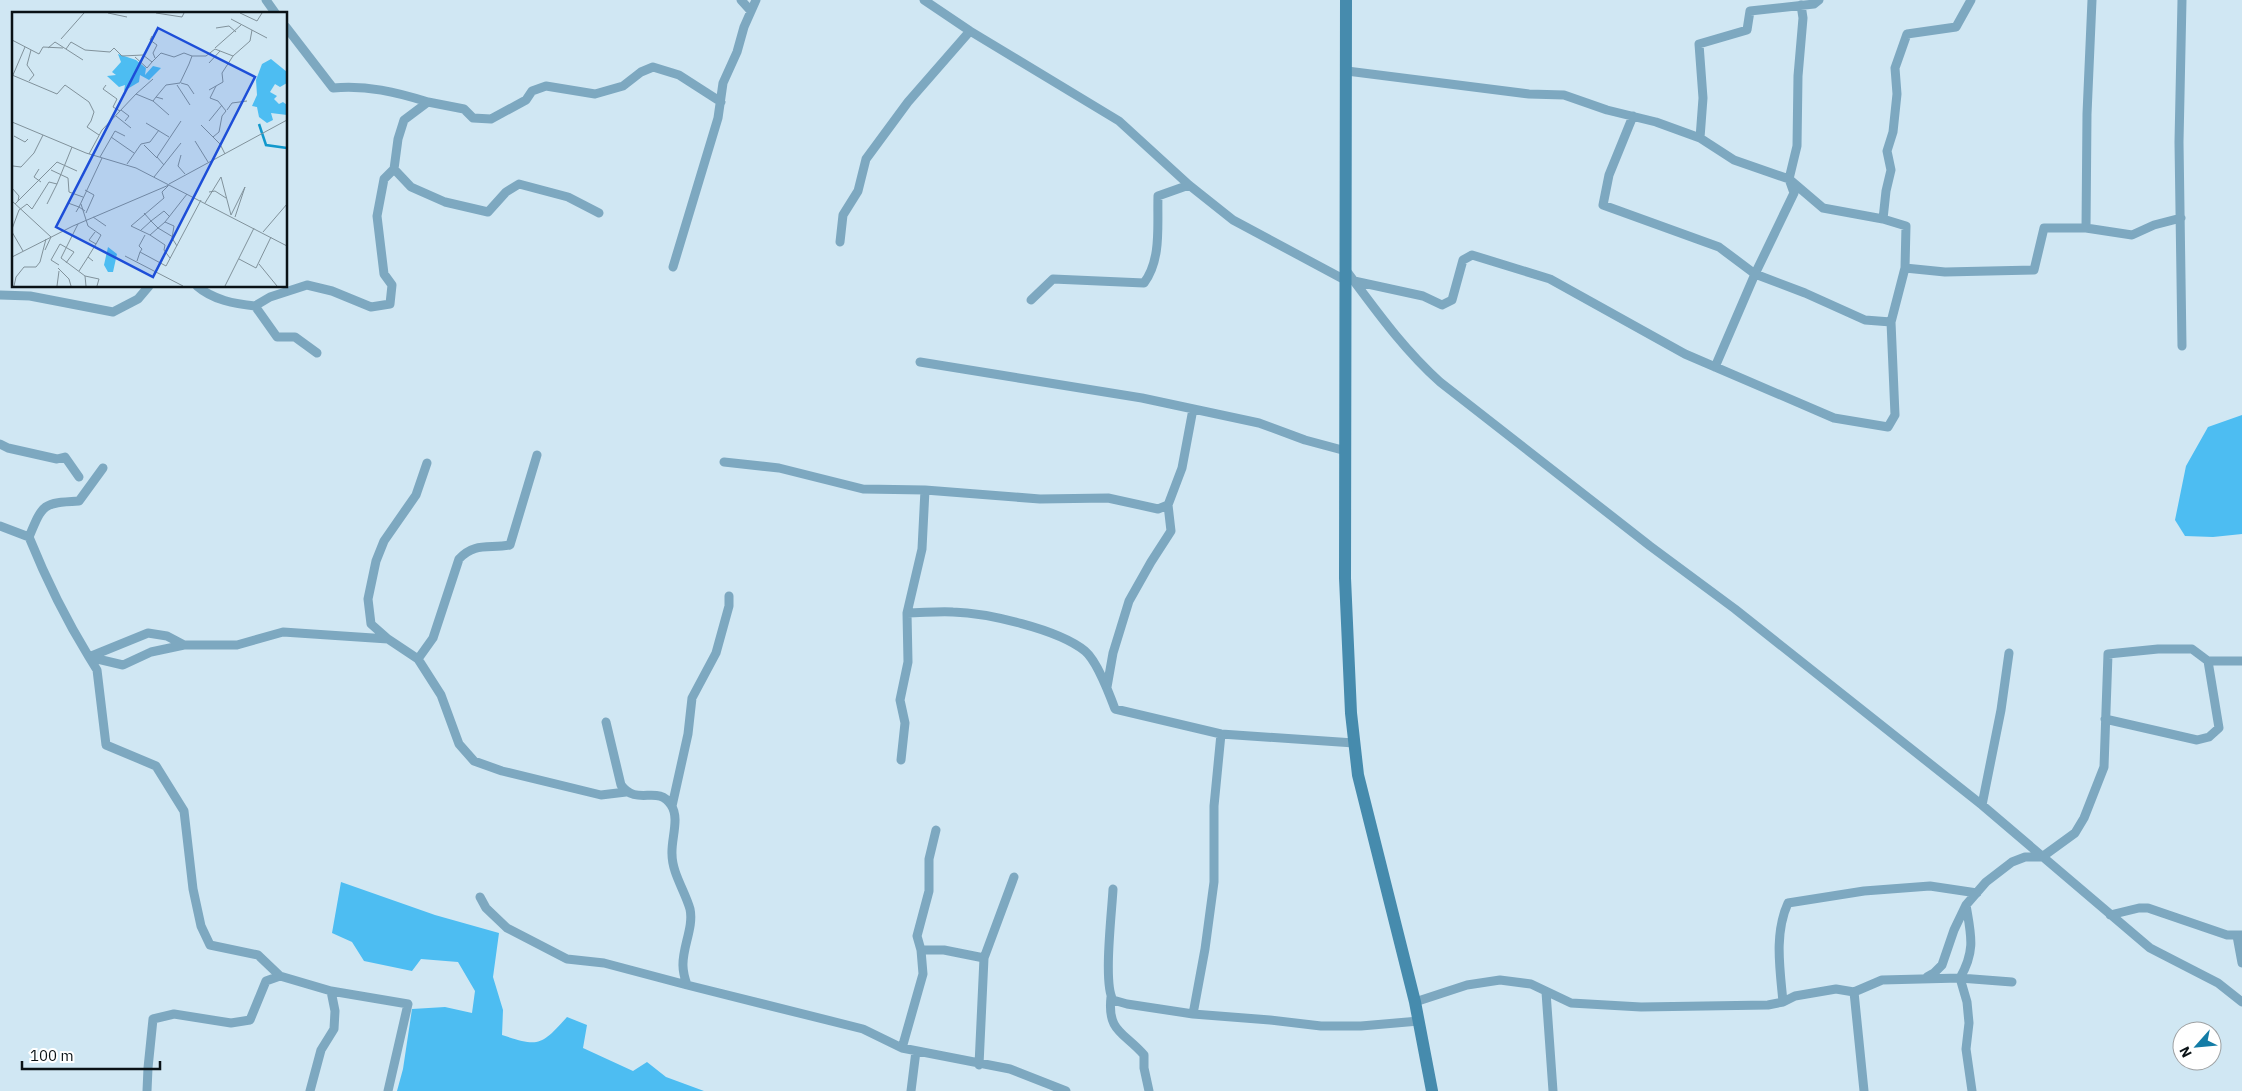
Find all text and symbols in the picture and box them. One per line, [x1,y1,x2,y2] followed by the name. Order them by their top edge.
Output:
[12,12,288,288] inset map
[2172,1021,2222,1071] north arrow
[22,1038,160,1070] scale bar
[2175,1043,2196,1061] text: N
[30,1046,74,1065] text: 100 m

